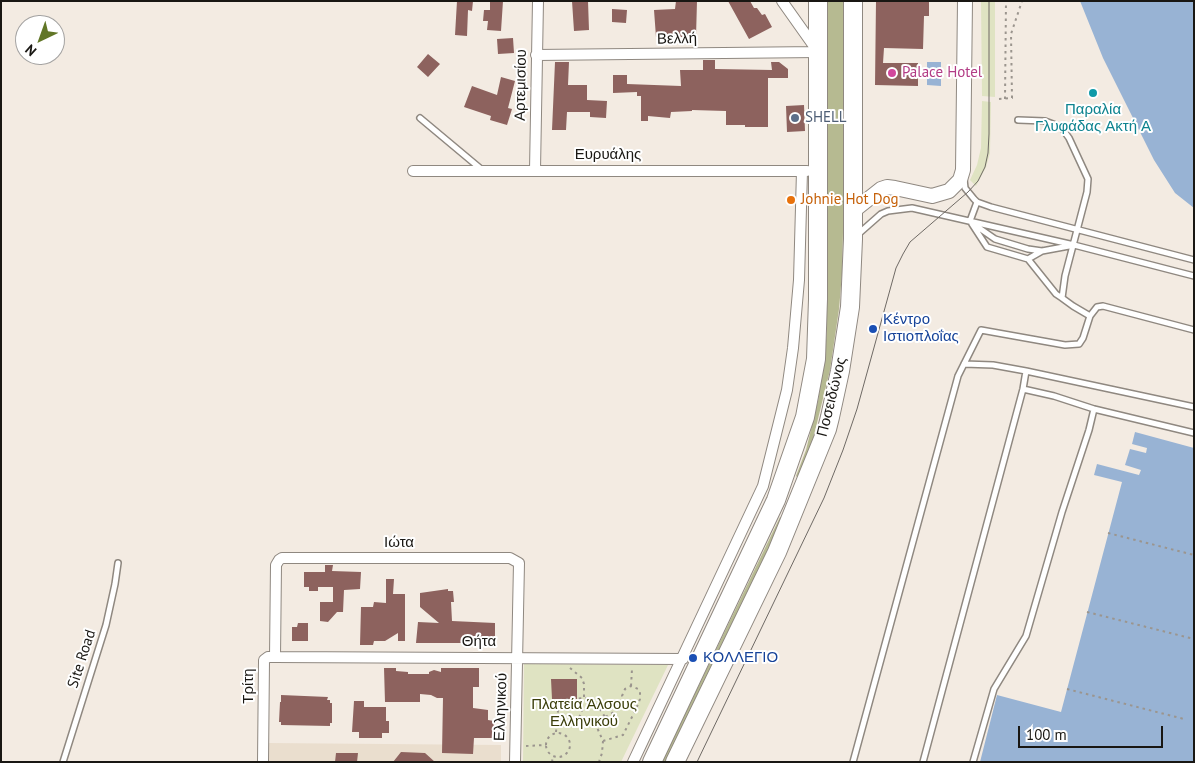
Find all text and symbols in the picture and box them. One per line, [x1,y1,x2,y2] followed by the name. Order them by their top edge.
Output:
[15,15,65,65] north arrow
[657,30,697,48] street label: Βελλή
[21,41,40,60] text: N
[511,49,531,121] street label: Αρτεμισίου
[902,64,982,82] place label: Palace Hotel
[886,67,898,79] marker: Palace Hotel
[1087,87,1099,99] marker: Παραλία Γλυφάδας Ακτή Α
[1035,101,1151,136] place label: Παραλία Γλυφάδας Ακτή Α
[805,109,847,127] place label: SHELL
[789,112,801,124] marker: SHELL
[575,146,641,164] street label: Ευρυάλης
[801,191,899,209] place label: Johnie Hot Dog
[785,194,797,206] marker: Johnie Hot Dog
[883,311,959,346] place label: Κέντρο Ιστιοπλοΐας
[867,323,879,335] marker: Κέντρο Ιστιοπλοΐας
[813,355,851,439] street label: Ποσειδώνος
[384,534,414,552] street label: Ιώτα
[64,628,100,690] street label: Site Road
[462,633,496,651] street label: Θήτα
[703,649,778,667] place label: ΚΟΛΛΕΓΙΟ
[687,652,699,664] marker: ΚΟΛΛΕΓΙΟ
[240,668,258,704] street label: Τρίτη
[491,673,511,741] street label: Ελληνικού
[531,696,637,731] park label: Πλατεία Άλσους Ελληνικού
[1020,716,1165,748] scale bar
[1026,725,1067,744] text: 100 m

